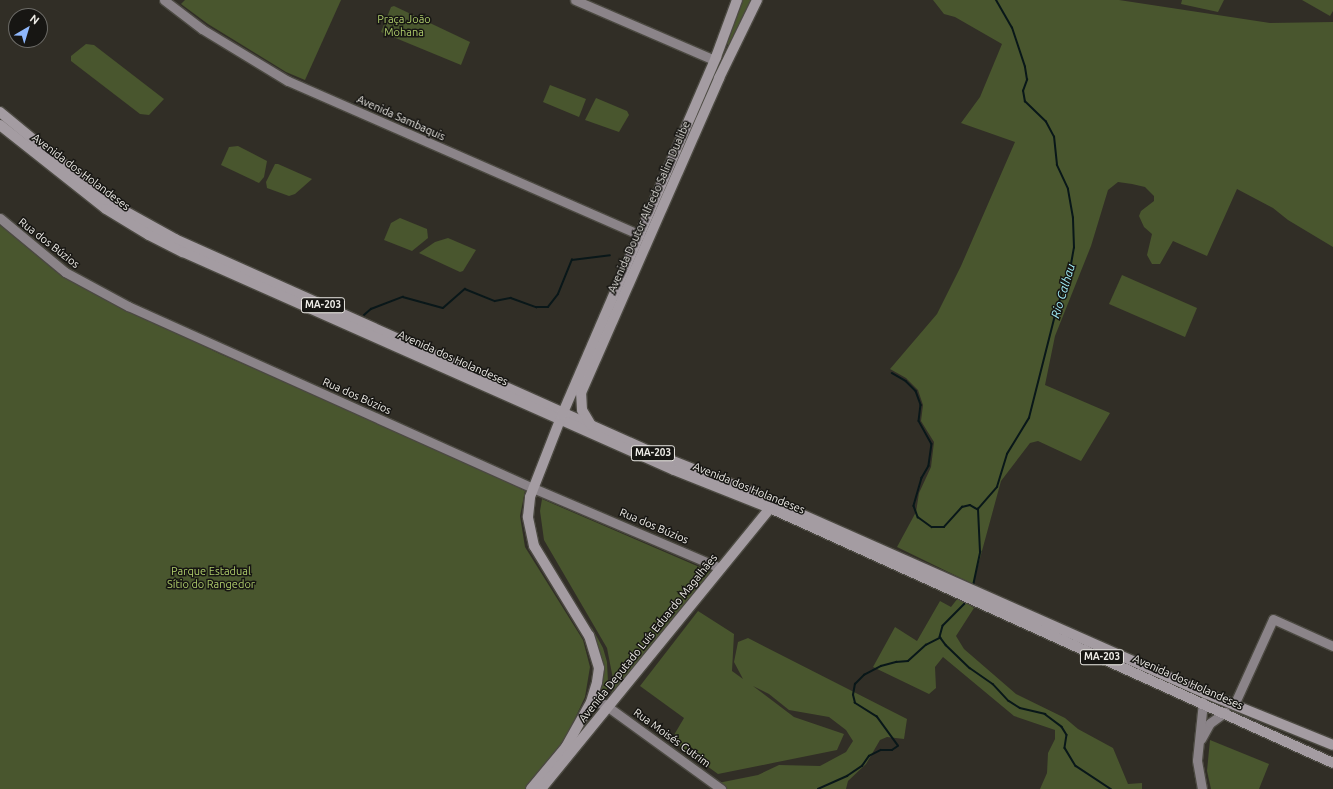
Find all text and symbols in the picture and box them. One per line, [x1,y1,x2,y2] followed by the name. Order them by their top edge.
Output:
[8,8,48,48] north arrow
[28,12,42,27] text: N
[377,13,431,39] park label: Praça João Mohana
[355,93,447,143] street label: Avenida Sambaquis
[605,119,693,295] street label: Avenida Doutor Alfredo Salim Dualibe
[29,131,133,213] street label: Avenida dos Holandeses
[16,215,82,271] street label: Rua dos Búzios
[1048,262,1078,320] water label: Rio Calhau
[300,297,346,313] road number: MA-203
[396,328,510,388] street label: Avenida dos Holandeses
[321,375,393,417] street label: Rua dos Búzios
[630,445,676,461] road number: MA-203
[691,460,807,516] street label: Avenida dos Holandeses
[618,506,690,546] street label: Rua dos Búzios
[576,551,720,725] street label: Avenida Deputado Luís Eduardo Magalhães
[167,565,255,591] park label: Parque Estadual Sítio do Rangedor
[1079,649,1125,665] road number: MA-203
[1131,652,1245,712] street label: Avenida dos Holandeses
[631,706,713,770] street label: Rua Moisés Cutrim

